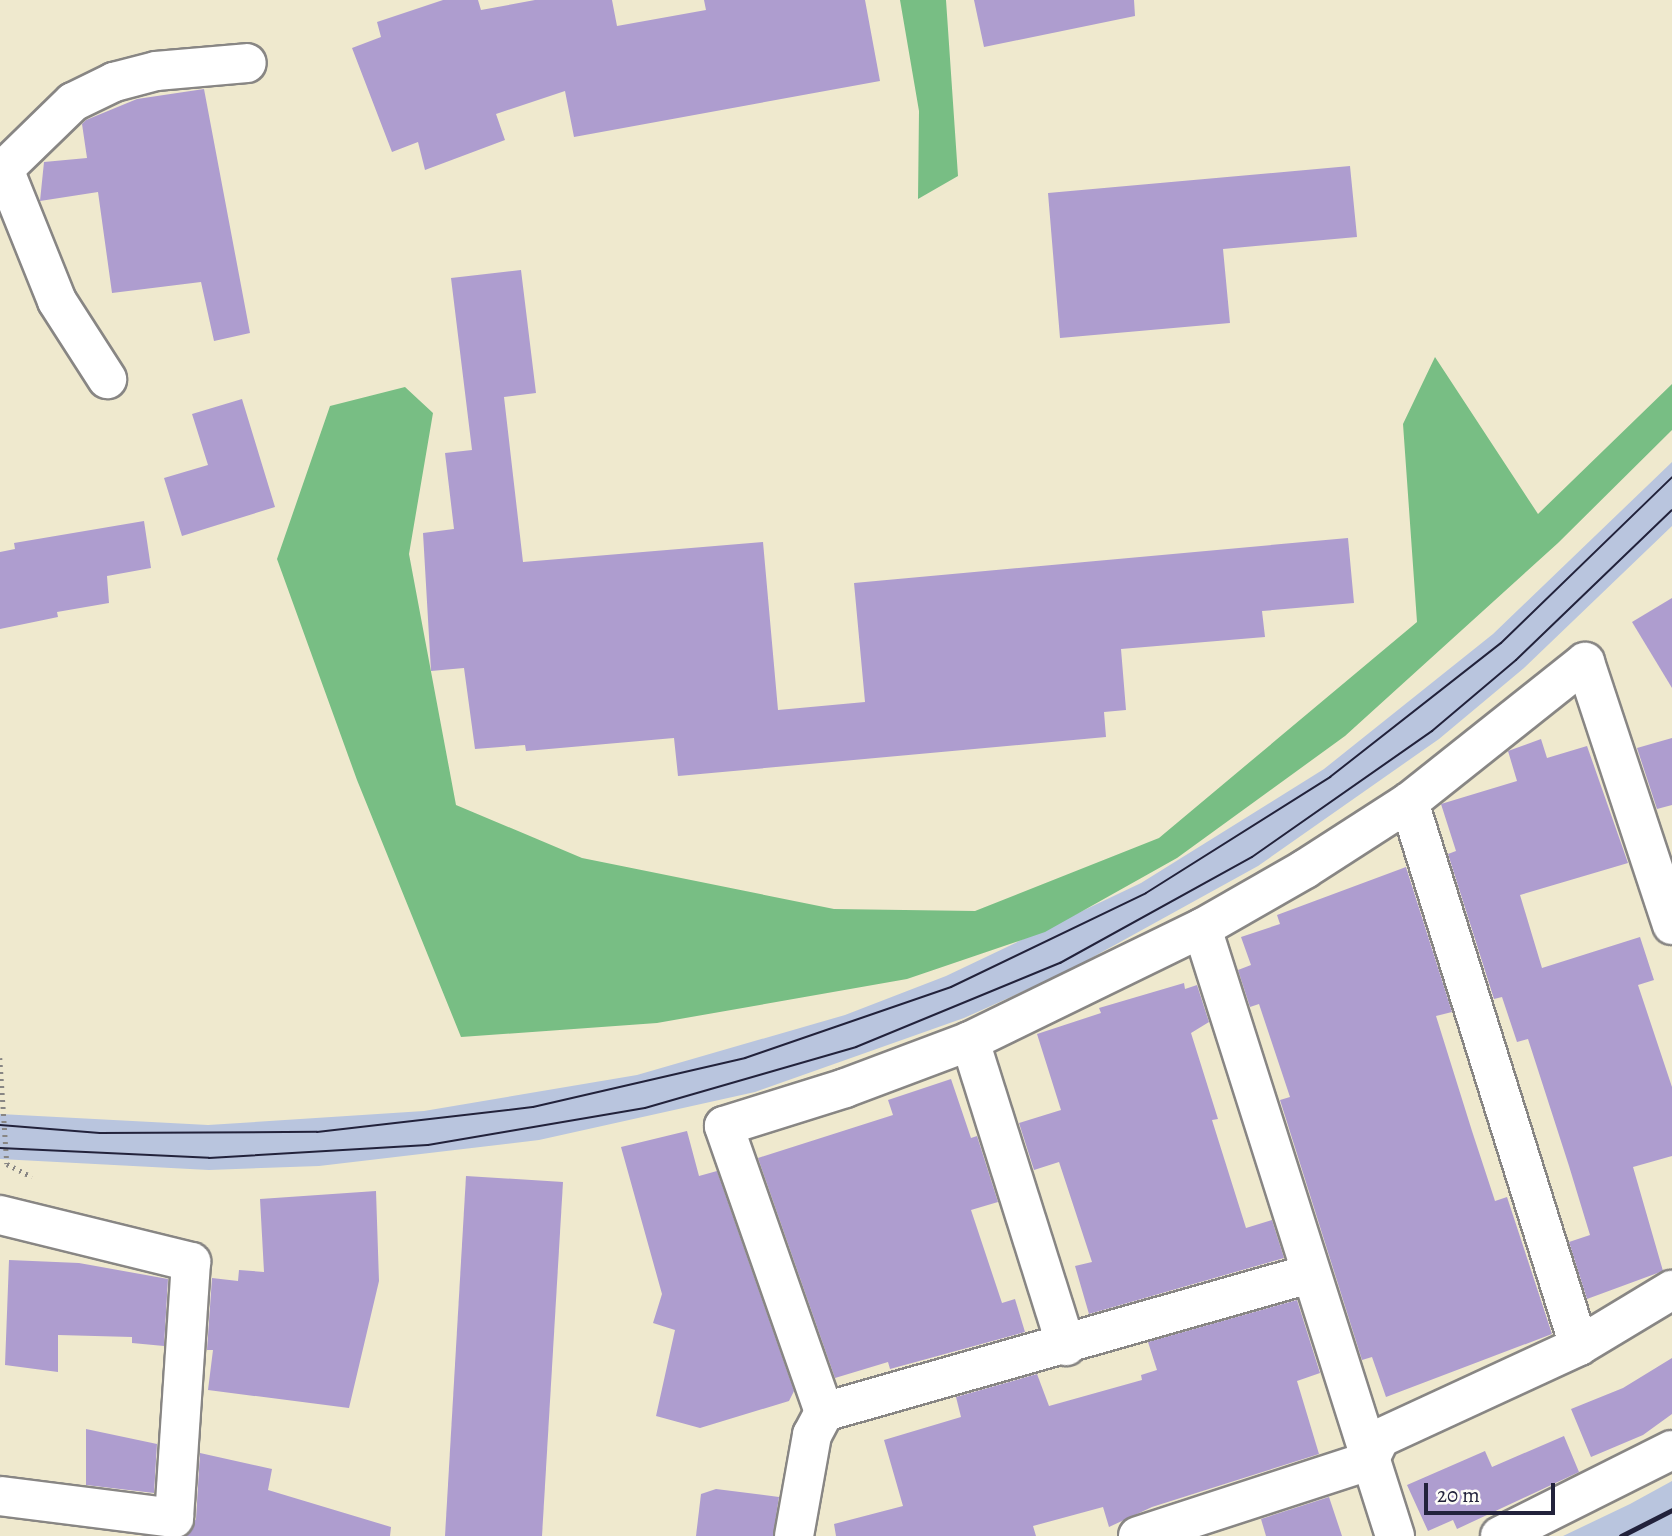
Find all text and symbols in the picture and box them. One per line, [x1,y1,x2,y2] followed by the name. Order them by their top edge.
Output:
[1427,1470,1558,1514] scale bar
[1437,1481,1480,1509] text: 20 m

